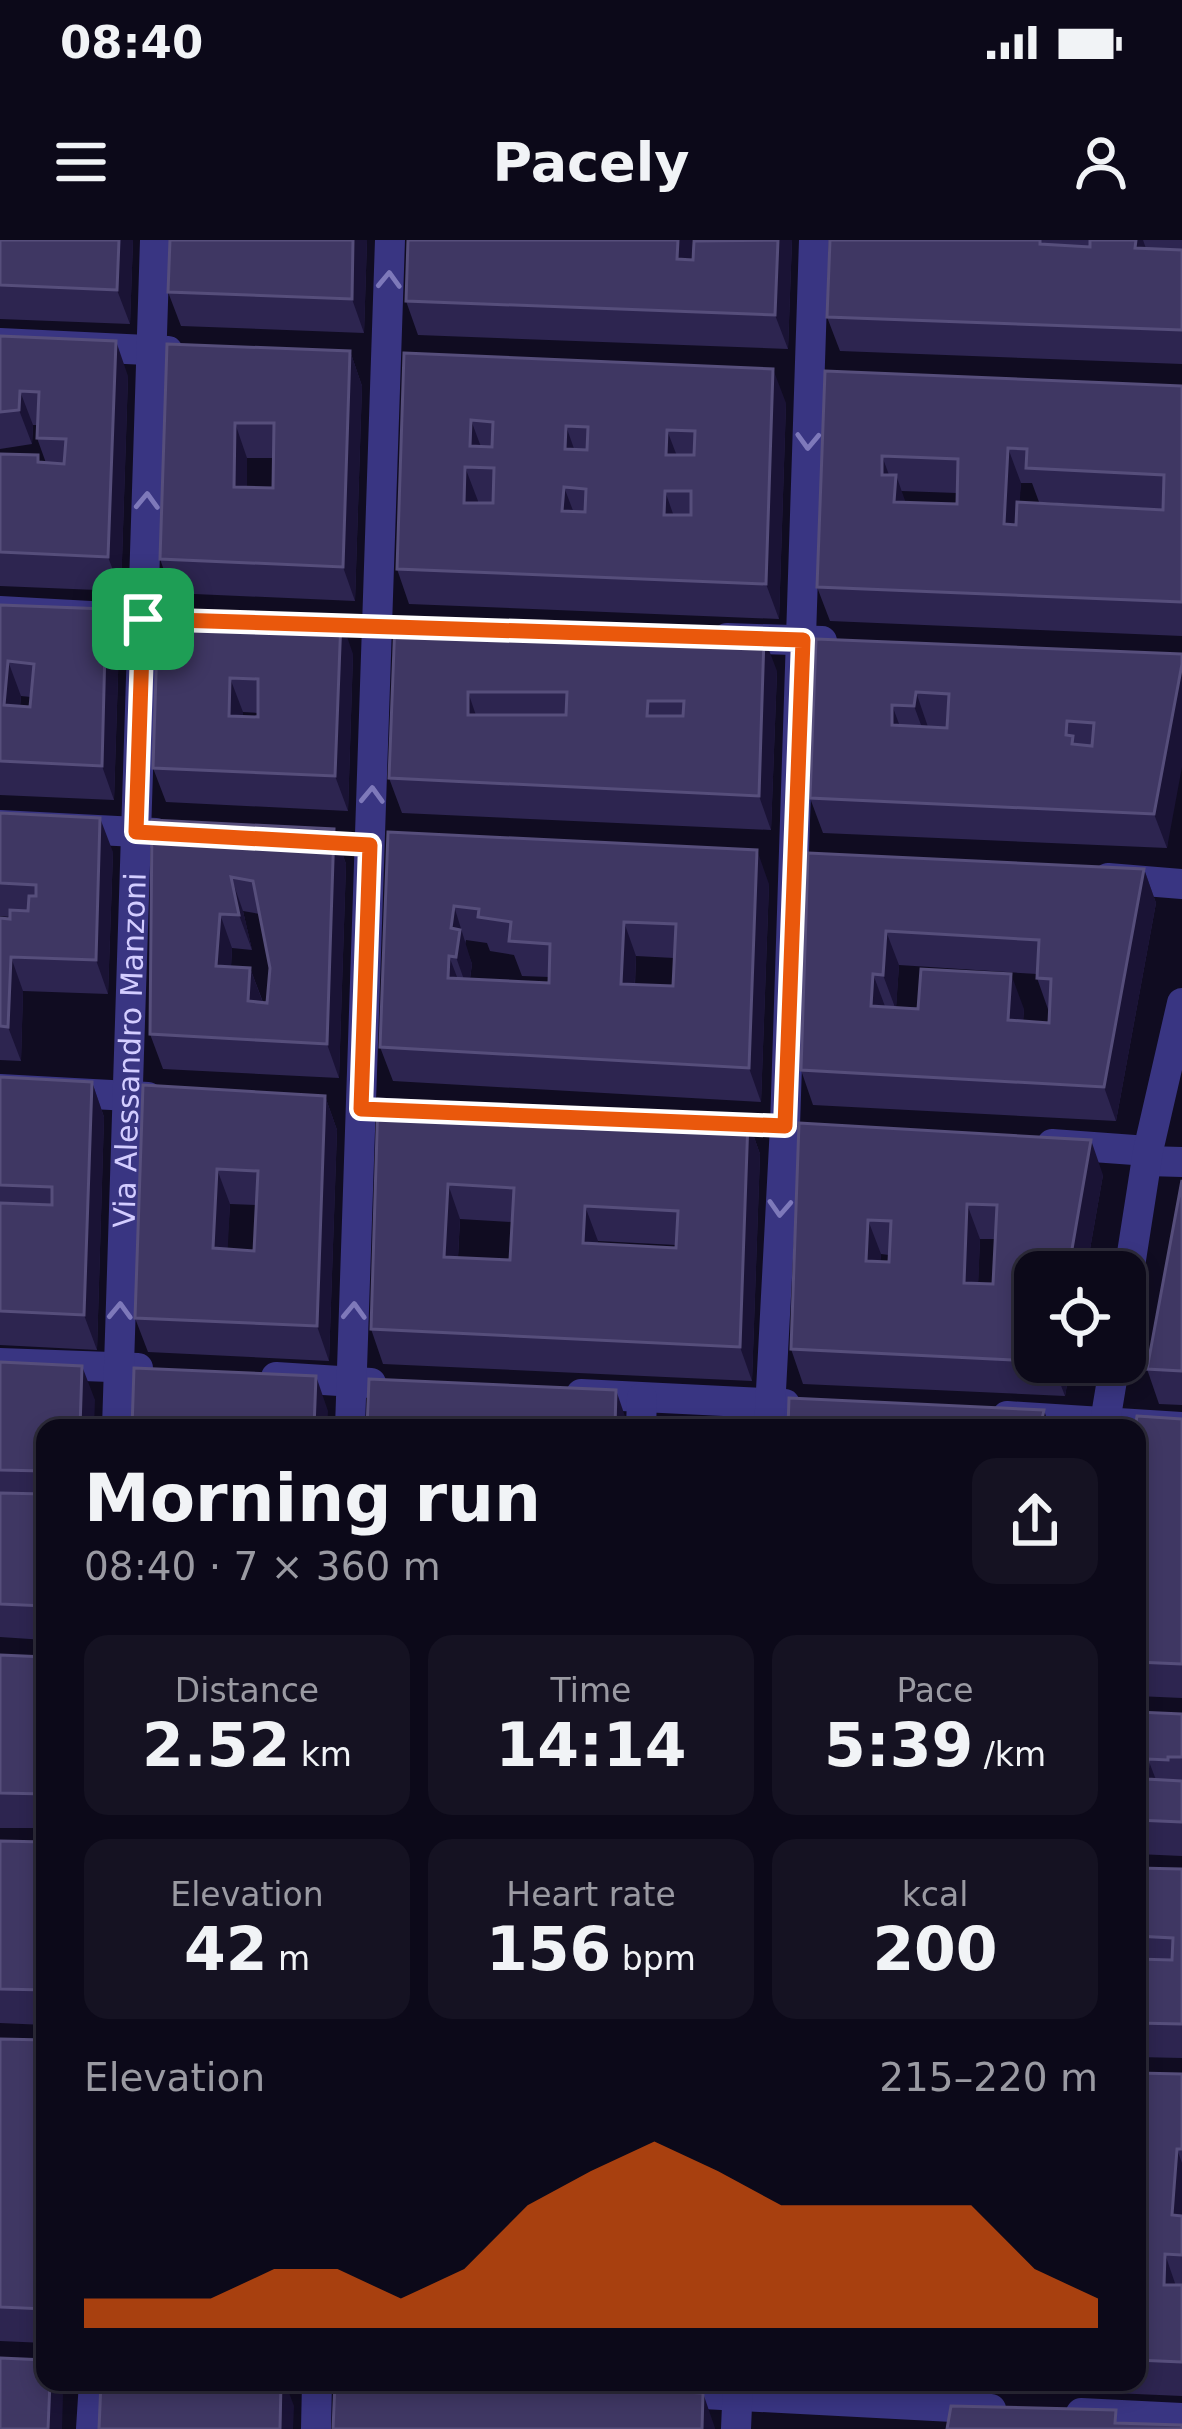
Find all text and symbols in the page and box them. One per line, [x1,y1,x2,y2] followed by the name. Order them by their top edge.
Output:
[60,16,203,69] text: 08:40
[48,129,114,195] icon: menu
[1068,129,1134,195] icon: person
[493,131,689,194] text: Pacely
[376,270,402,289] one-way arrow
[796,432,822,451] one-way arrow
[133,491,159,510] one-way arrow
[92,568,194,670] pin
[110,586,176,652] icon: arrive
[358,785,384,804] one-way arrow
[106,872,152,1228] street label: Via Alessandro Manzoni
[768,1199,794,1218] one-way arrow
[1014,1251,1146,1383] map controls
[1014,1251,1146,1383] button: locate
[107,1301,133,1320] one-way arrow
[341,1301,367,1320] one-way arrow
[972,1458,1098,1584] button: share
[84,1460,541,1537] text: Morning run
[84,1544,441,1589] text: 08:40 · 7 × 360 m
[175,1671,319,1710] text: Distance
[551,1671,631,1710] text: Time
[896,1671,974,1710] text: Pace
[142,1710,290,1780] text: 2.52
[496,1710,687,1780] text: 14:14
[824,1710,973,1780] text: 5:39
[290,1735,352,1774] text: km
[973,1735,1046,1774] text: /km
[170,1875,324,1914] text: Elevation
[506,1875,676,1914] text: Heart rate
[902,1875,968,1914] text: kcal
[184,1914,267,1984] text: 42
[486,1914,611,1984] text: 156
[872,1914,998,1984] text: 200
[267,1939,310,1978] text: m
[611,1939,696,1978] text: bpm
[84,2055,265,2100] text: Elevation
[879,2055,1098,2100] text: 215–220 m

